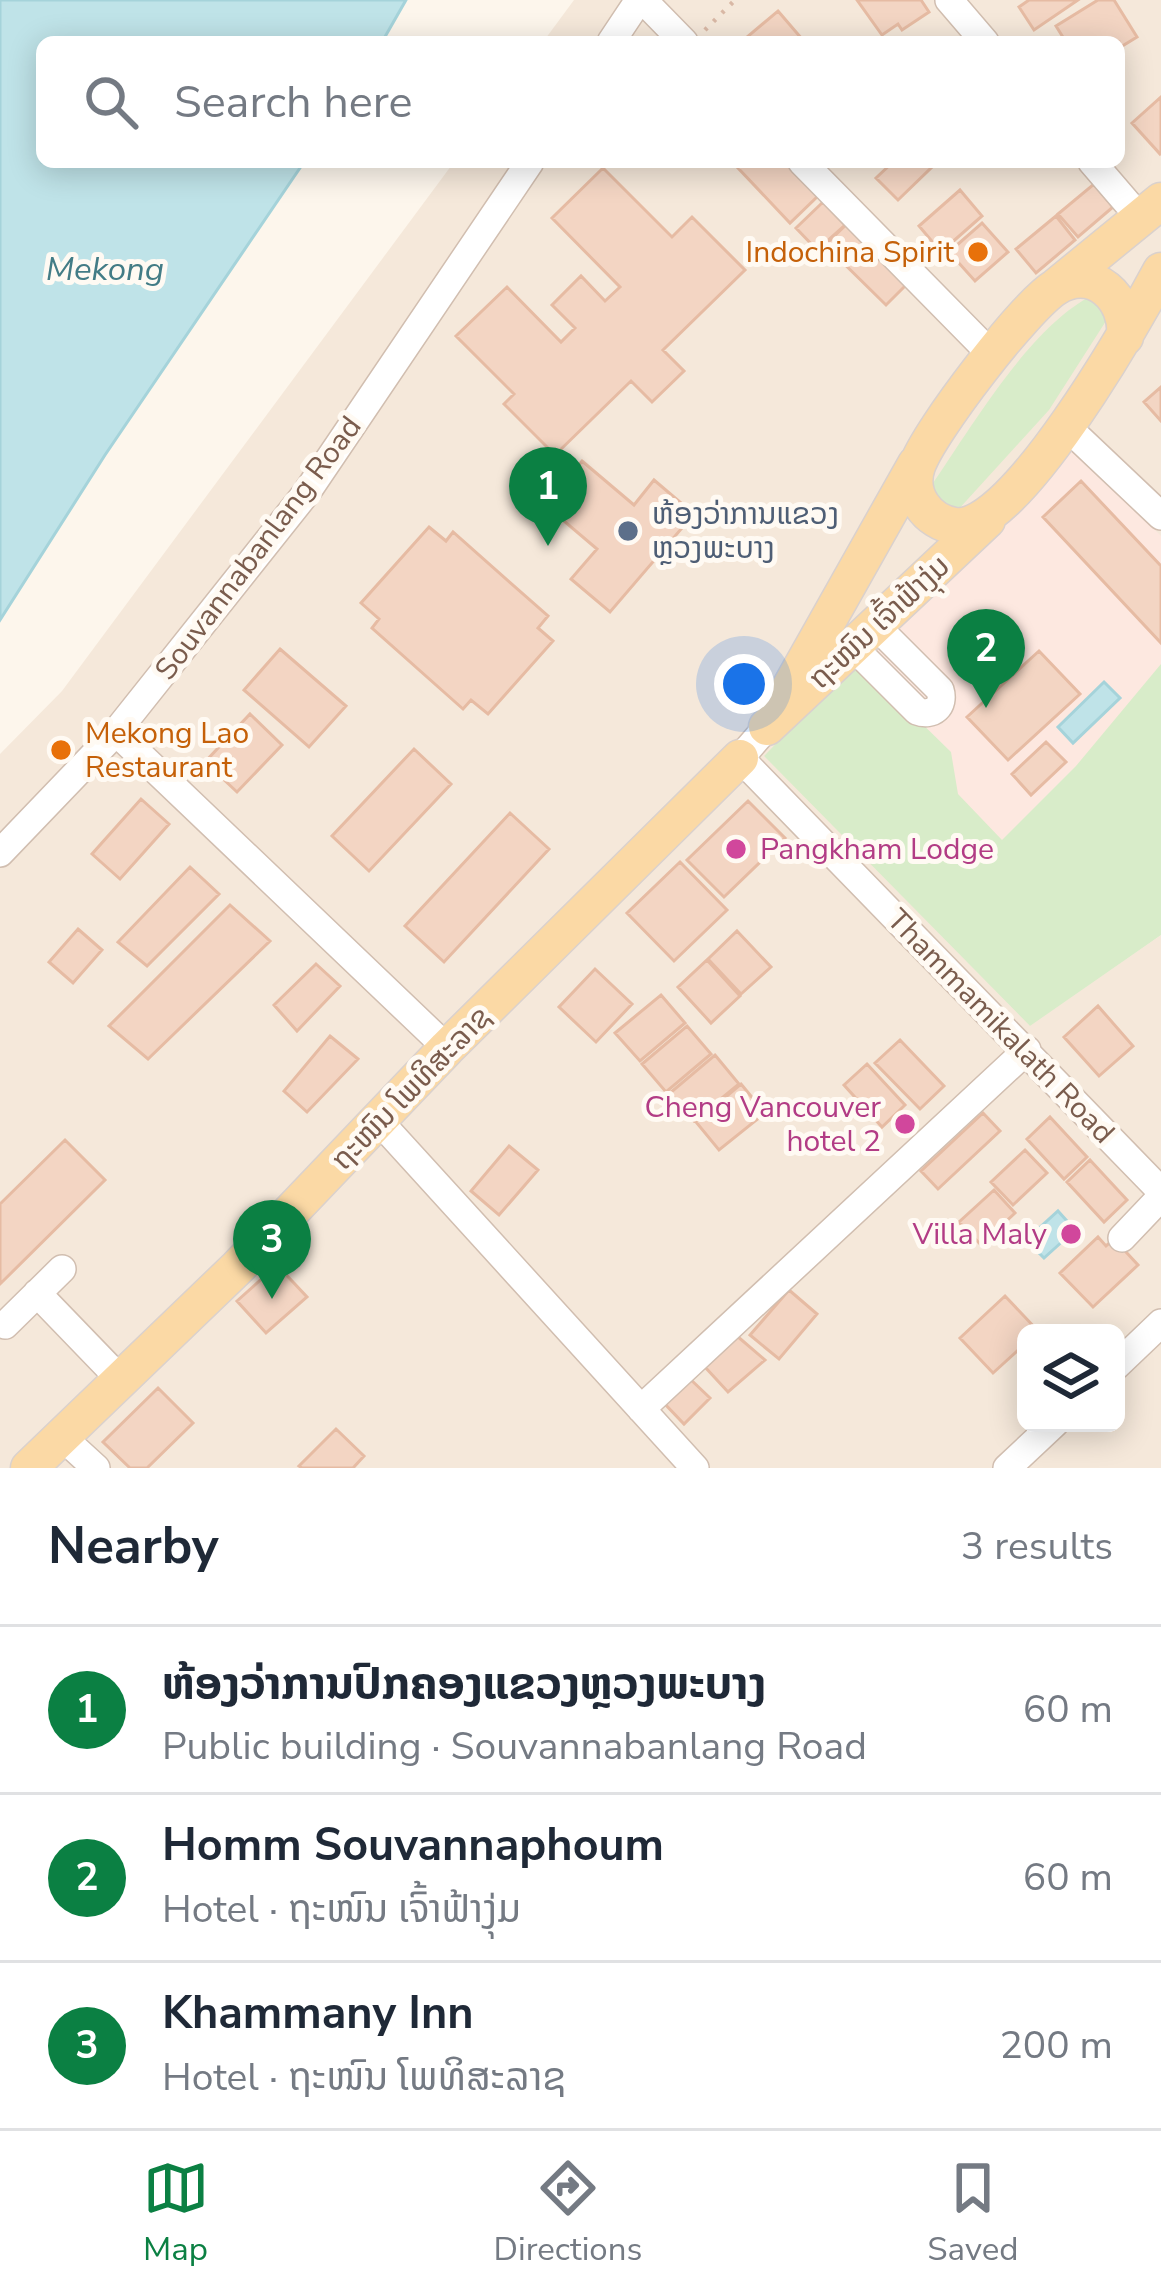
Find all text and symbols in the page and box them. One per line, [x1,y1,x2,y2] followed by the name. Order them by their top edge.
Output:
[36,36,1125,168] search box
[78,69,144,135] icon: search
[174,72,413,133] text: Search here
[745,232,954,273] place label: Indochina Spirit
[965,239,991,265] marker: Indochina Spirit
[46,247,164,292] water label: Mekong
[146,408,371,689] street label: Souvannabanlang Road
[509,447,587,546] pin: 1
[652,494,839,569] place label: ຫ້ອງວ່າການແຂວງ ຫຼວງພະບາງ
[615,518,641,544] marker: ຫ້ອງວ່າການແຂວງ ຫຼວງພະບາງ
[798,545,961,701] street label: ຖະໜົນ ເຈົ້າຟ້າງຸ່ມ
[947,609,1025,708] pin: 2
[714,654,774,714] your location
[85,713,249,788] place label: Mekong Lao Restaurant
[48,737,74,763] marker: Mekong Lao Restaurant
[760,829,994,870] place label: Pangkham Lodge
[723,836,749,862] marker: Pangkham Lodge
[878,900,1124,1153] street label: Thammamikalath Road
[322,997,500,1180] street label: ຖະໜົນ ໂພທິສະລາຊ
[645,1087,881,1162] place label: Cheng Vancouver hotel 2
[892,1111,918,1137] marker: Cheng Vancouver hotel 2
[233,1200,311,1299] pin: 3
[911,1214,1048,1255] place label: Villa Maly
[1058,1221,1084,1247] marker: Villa Maly
[1017,1324,1125,1432] map controls
[1017,1324,1125,1432] button: layers
[48,1511,219,1581] text: Nearby
[961,1520,1113,1573] text: 3 results
[162,1654,766,1715] text: ຫ້ອງວ່າການປົກຄອງແຂວງຫຼວງພະບາງ
[75,1683,99,1736] text: 1
[1023,1683,1113,1736] text: 60 m
[162,1720,867,1773] text: Public building · Souvannabanlang Road
[162,1815,664,1876] text: Homm Souvannaphoum
[75,1851,99,1904] text: 2
[1023,1851,1113,1904] text: 60 m
[162,1883,521,1936] text: Hotel · ຖະໜົນ ເຈົ້າຟ້າງຸ່ມ
[162,1983,474,2044] text: Khammany Inn
[75,2019,99,2072] text: 3
[999,2019,1113,2072] text: 200 m
[162,2051,566,2104] text: Hotel · ຖະໜົນ ໂພທິສະລາຊ
[143,2155,209,2272] tab: Map
[494,2155,642,2272] tab: Directions
[927,2155,1018,2272] tab: Saved

